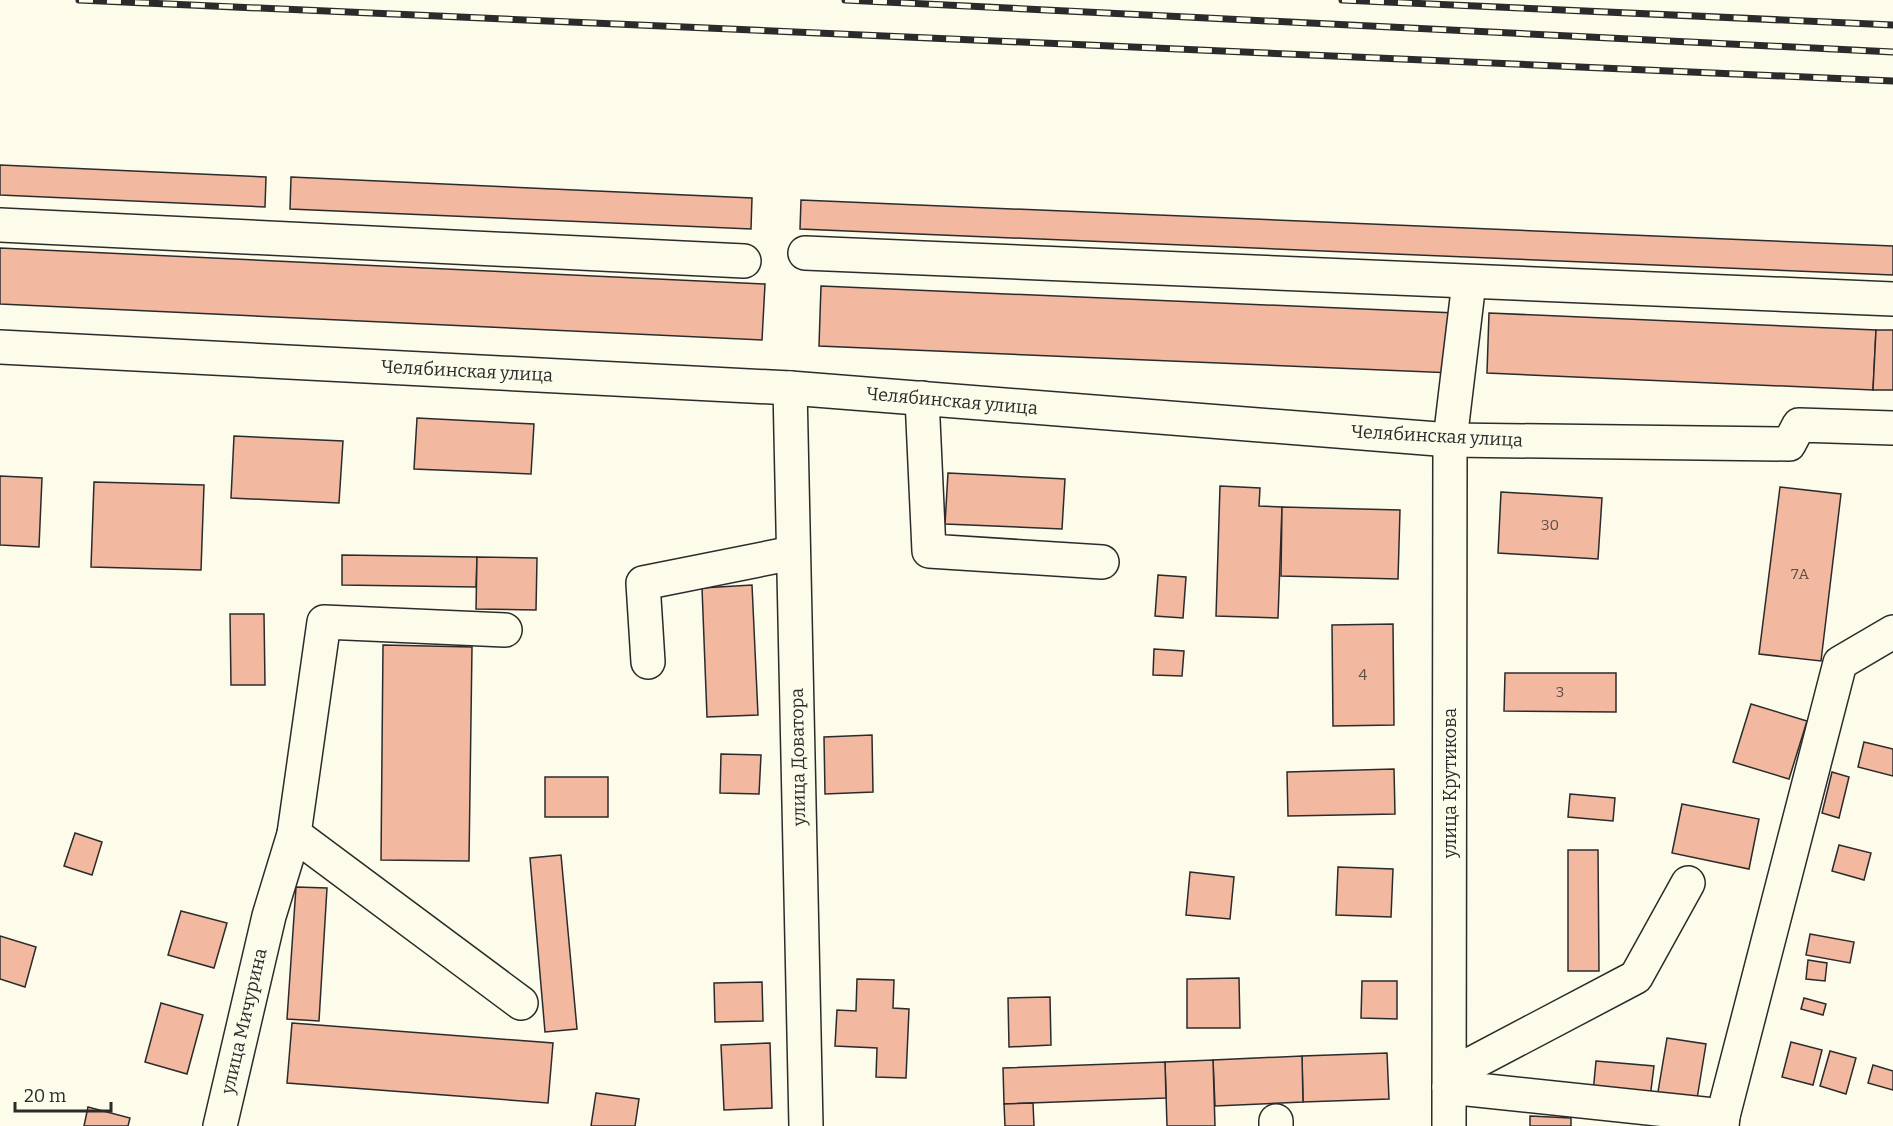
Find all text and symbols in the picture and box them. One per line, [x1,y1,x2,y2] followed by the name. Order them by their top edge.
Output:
[380,356,554,386] street label: Челябинская улица
[865,383,1039,419] street label: Челябинская улица
[1350,421,1524,451] street label: Челябинская улица
[1541,516,1559,534] house number: 30
[1791,565,1809,583] house number: 7А
[1359,666,1368,684] house number: 4
[1556,683,1564,701] house number: 3
[786,688,810,827] street label: улица Доватора
[1439,708,1461,859] street label: улица Крутикова
[216,946,272,1097] street label: улица Мичурина
[15,1075,111,1113] scale bar
[24,1085,66,1107] text: 20 m

